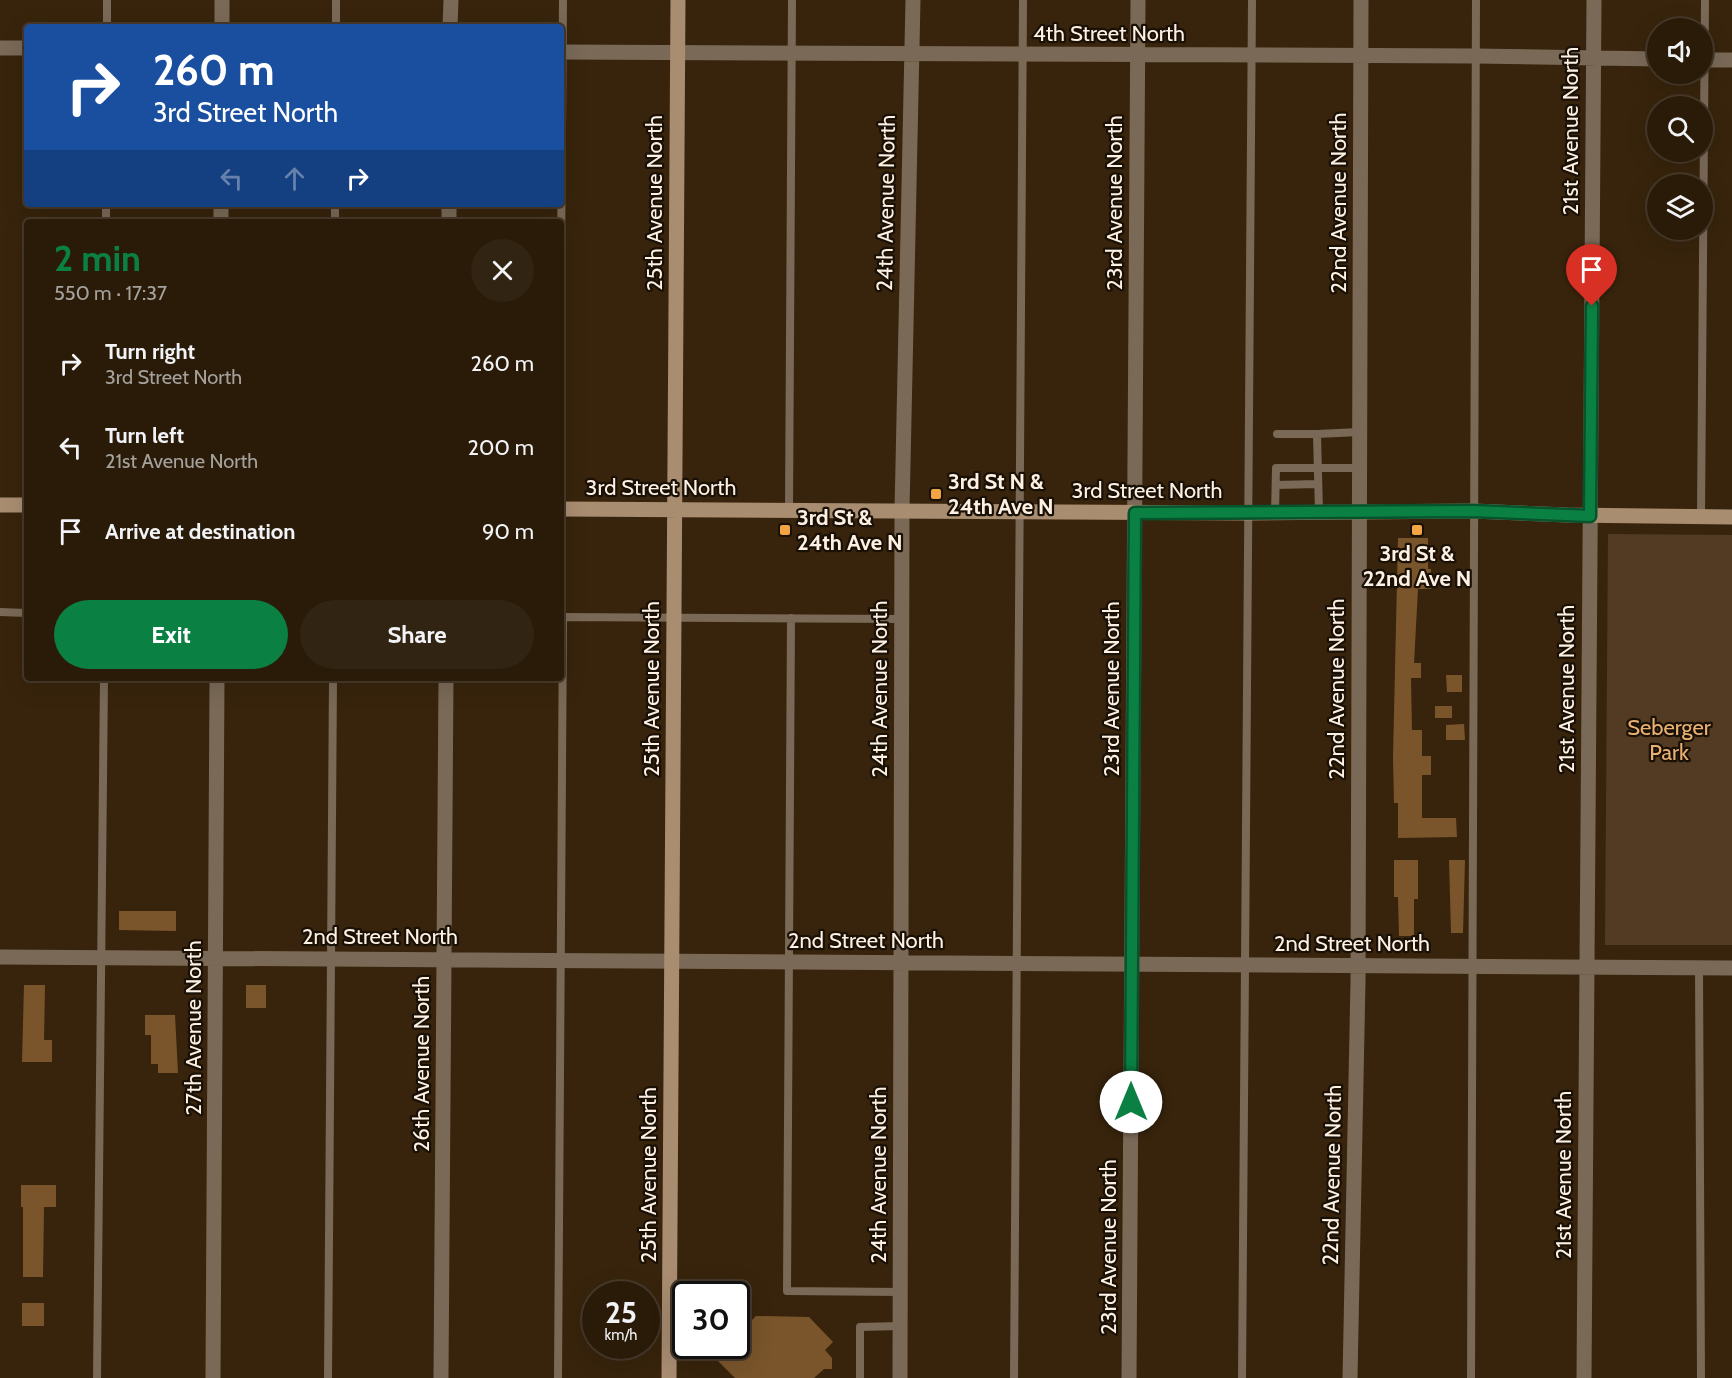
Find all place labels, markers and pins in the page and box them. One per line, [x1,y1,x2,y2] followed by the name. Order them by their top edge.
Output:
[1566,244,1617,306] pin
[948,468,1053,520] place label: 3rd St N & 24th Ave N
[929,487,943,501] marker: 3rd St N & 24th Ave N
[797,504,902,556] place label: 3rd St & 24th Ave N
[778,523,792,537] marker: 3rd St & 24th Ave N
[1410,523,1424,537] marker: 3rd St & 22nd Ave N
[1363,540,1471,592] place label: 3rd St & 22nd Ave N

